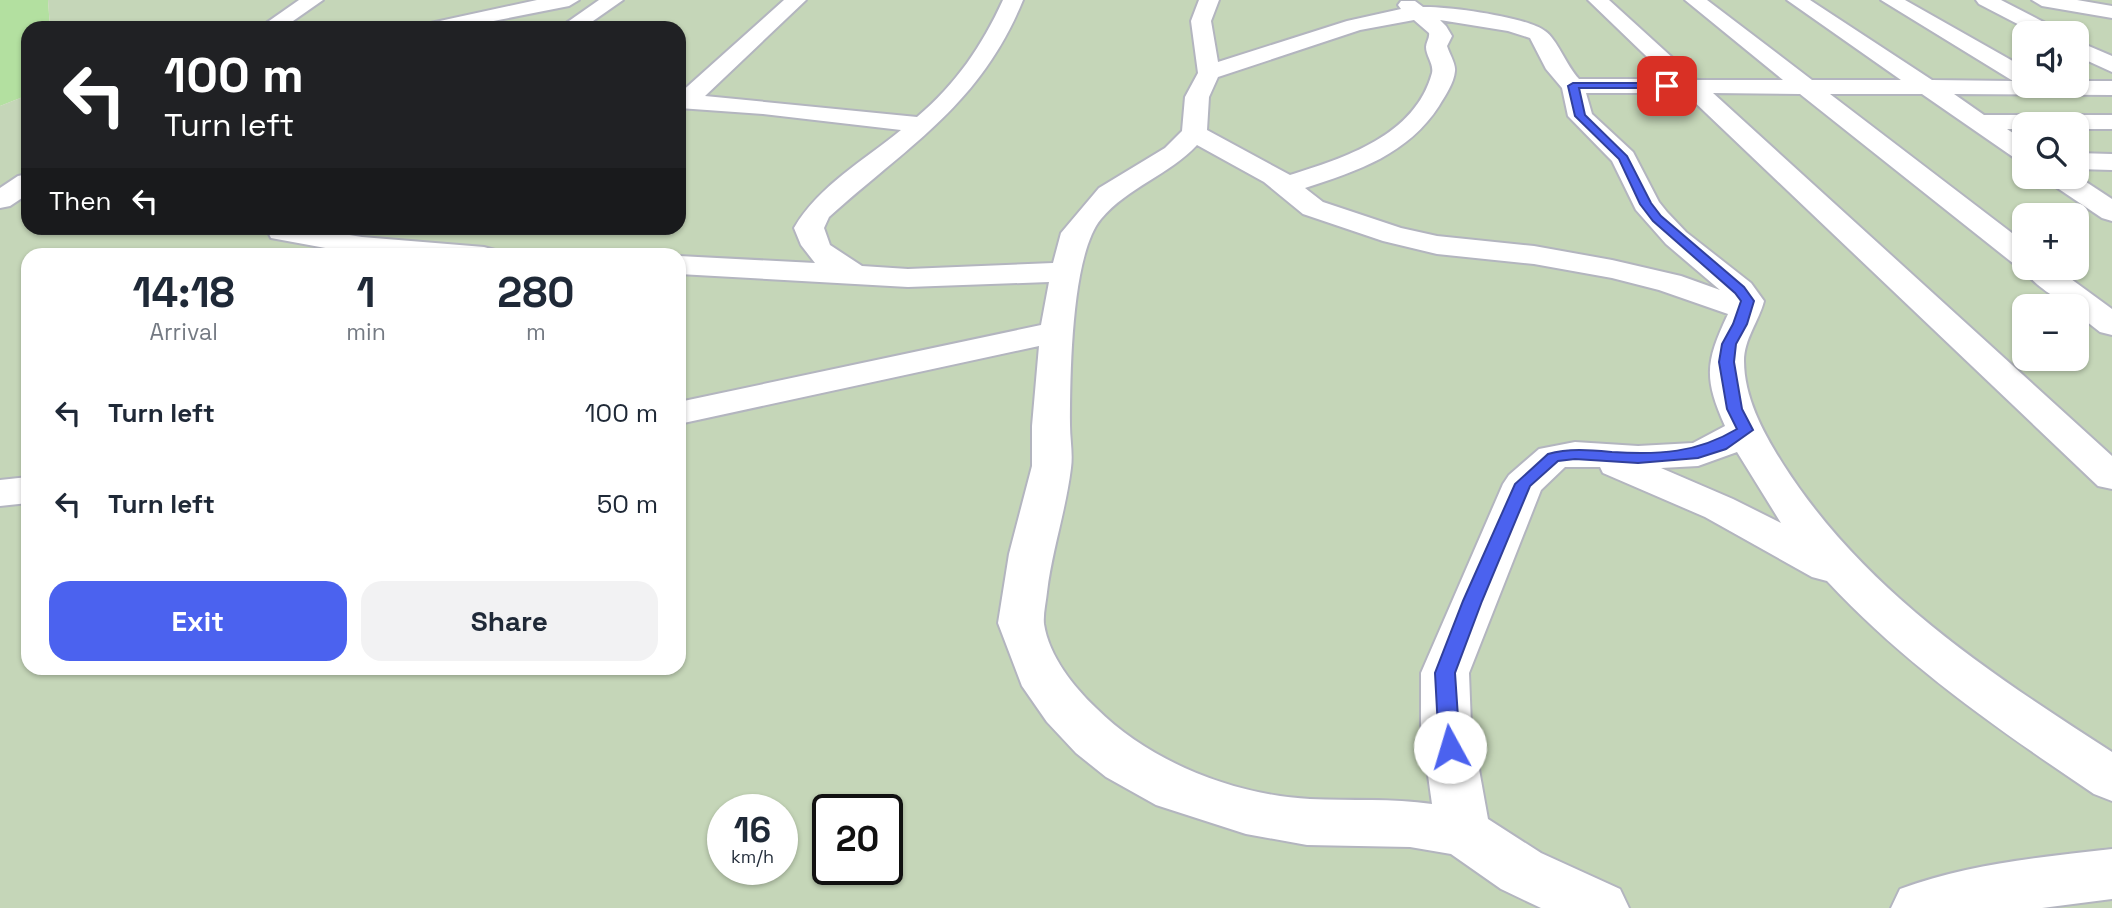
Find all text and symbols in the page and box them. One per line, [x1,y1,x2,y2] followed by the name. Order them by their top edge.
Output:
[2012,21,2089,371] map controls
[2012,21,2089,98] button: sound
[164,44,304,106] text: 100 m
[49,49,140,140] icon: left
[1637,56,1697,116] pin
[1648,67,1686,105] icon: arrive
[164,105,294,145] text: Turn left
[2012,112,2089,189] button: search
[126,182,164,220] icon: left
[49,184,112,218] text: Then
[2012,203,2089,280] button: +
[132,266,235,319] text: 14:18
[357,266,376,319] text: 1
[497,266,575,319] text: 280
[2012,294,2089,371] button: −
[149,317,218,347] text: Arrival
[346,317,386,347] text: min
[526,317,546,347] text: m
[49,394,87,432] icon: left
[108,396,215,430] text: Turn left
[585,396,658,430] text: 100 m
[49,485,87,523] icon: left
[108,487,215,521] text: Turn left
[597,487,658,521] text: 50 m
[49,581,347,661] button: Exit
[361,581,658,661] button: Share
[1413,710,1487,784] position arrow
[812,794,903,885] speed limit sign: 20
[734,808,771,852] text: 16
[731,845,774,868] text: km/h

